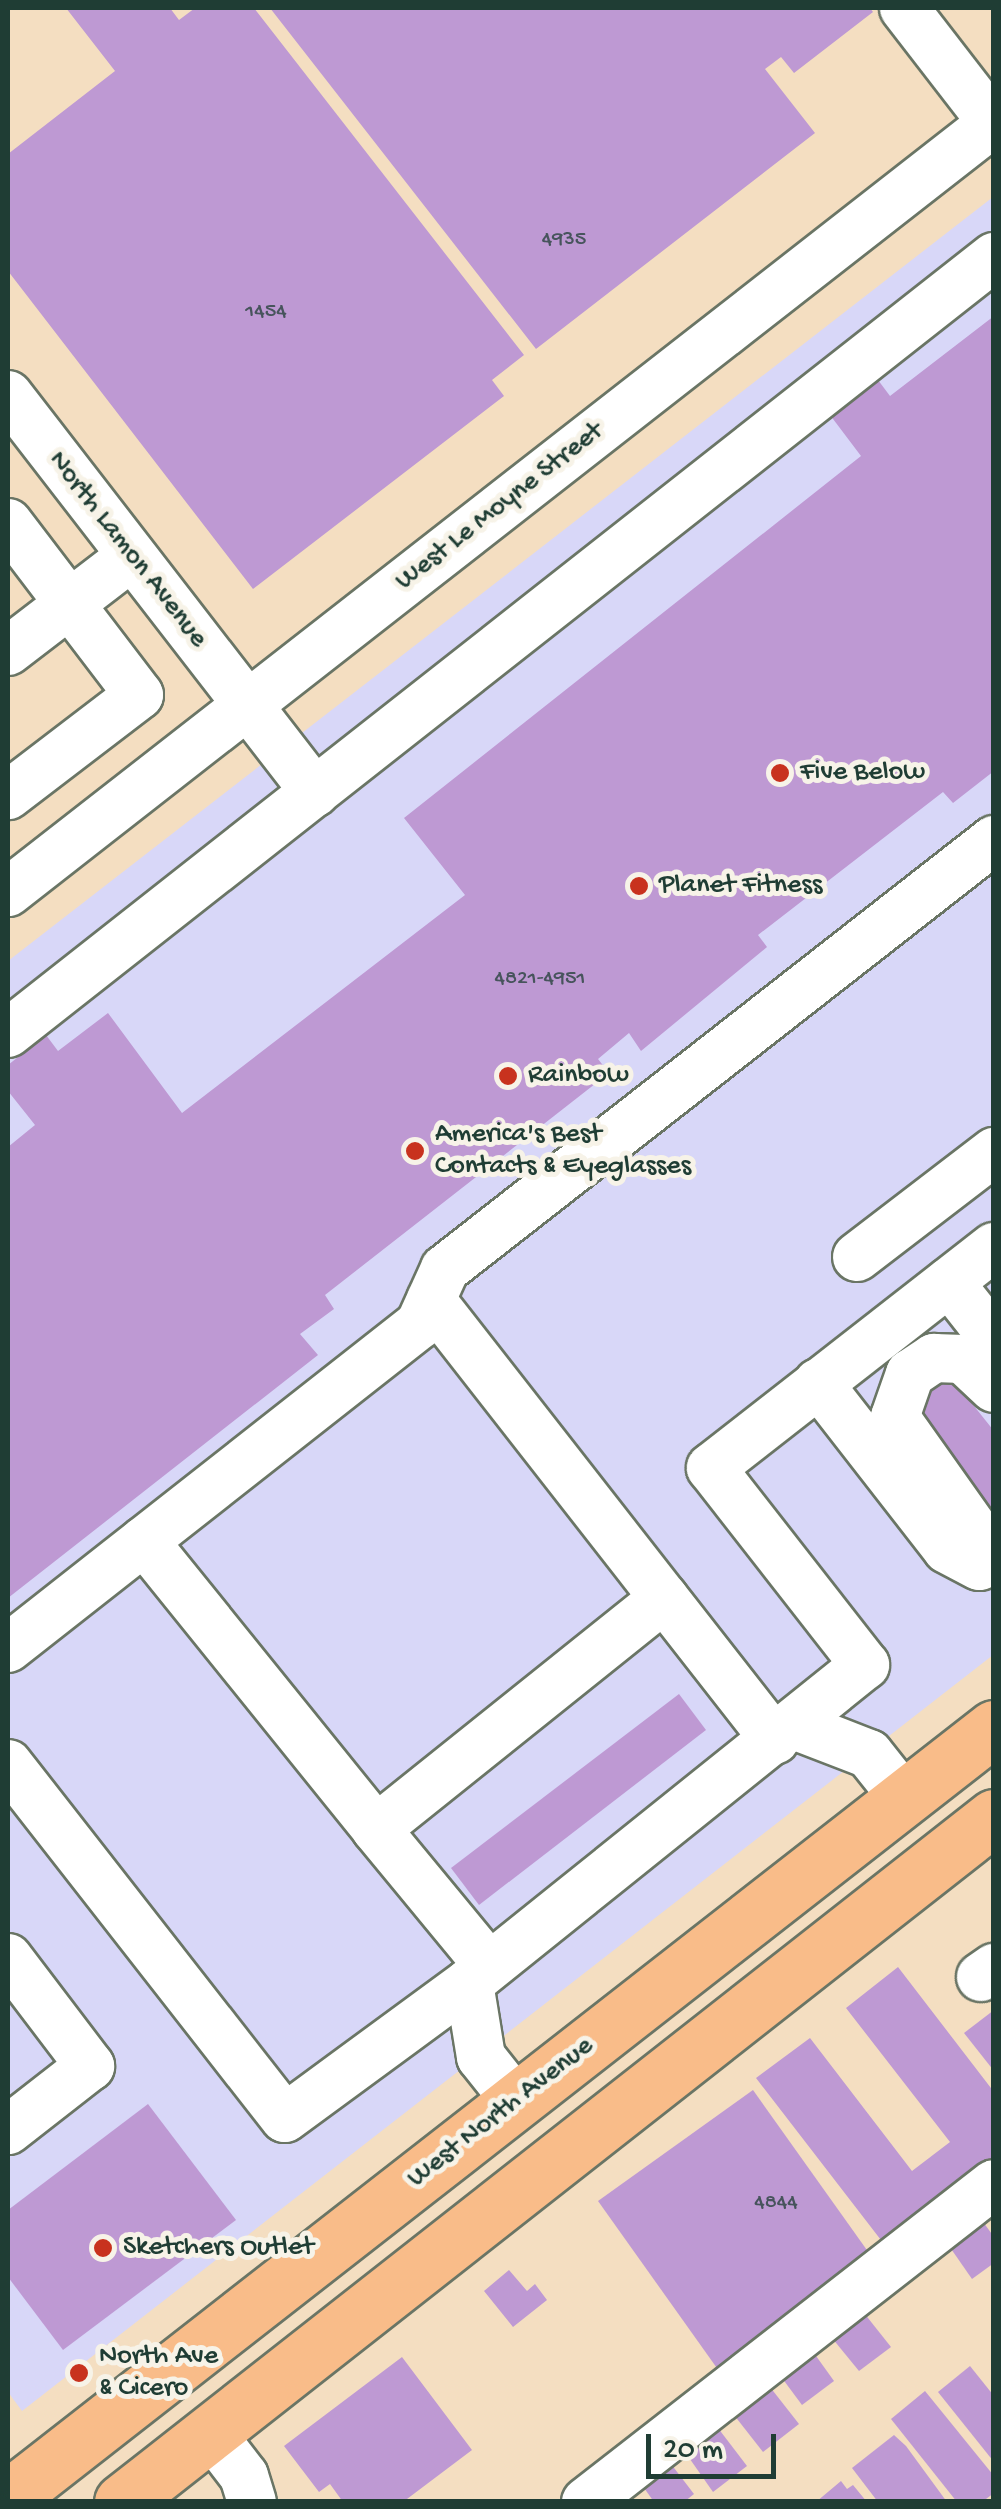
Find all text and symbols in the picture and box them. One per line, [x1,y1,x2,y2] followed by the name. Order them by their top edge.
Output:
[542,228,586,254] house number: 4935
[245,300,287,326] house number: 1454
[389,415,611,599] street label: West Le Moyne Street
[40,445,214,655] street label: North Lamon Avenue
[800,756,925,790] place label: Five Below
[769,762,791,784] marker: Five Below
[659,869,822,903] place label: Planet Fitness
[628,875,650,897] marker: Planet Fitness
[495,967,585,993] house number: 4821-4951
[528,1059,629,1093] place label: Rainbow
[497,1065,519,1087] marker: Rainbow
[435,1118,691,1184] place label: America's Best Contacts & Eyeglasses
[404,1140,426,1162] marker: America's Best Contacts & Eyeglasses
[401,2030,601,2196] street label: West North Avenue
[754,2191,798,2217] house number: 4844
[123,2231,314,2265] place label: Sketchers Outlet
[92,2237,114,2259] marker: Sketchers Outlet
[99,2340,218,2406] place label: North Ave & Cicero
[68,2362,90,2384] marker: North Ave & Cicero
[651,2414,781,2476] scale bar
[663,2434,723,2469] text: 20 m

